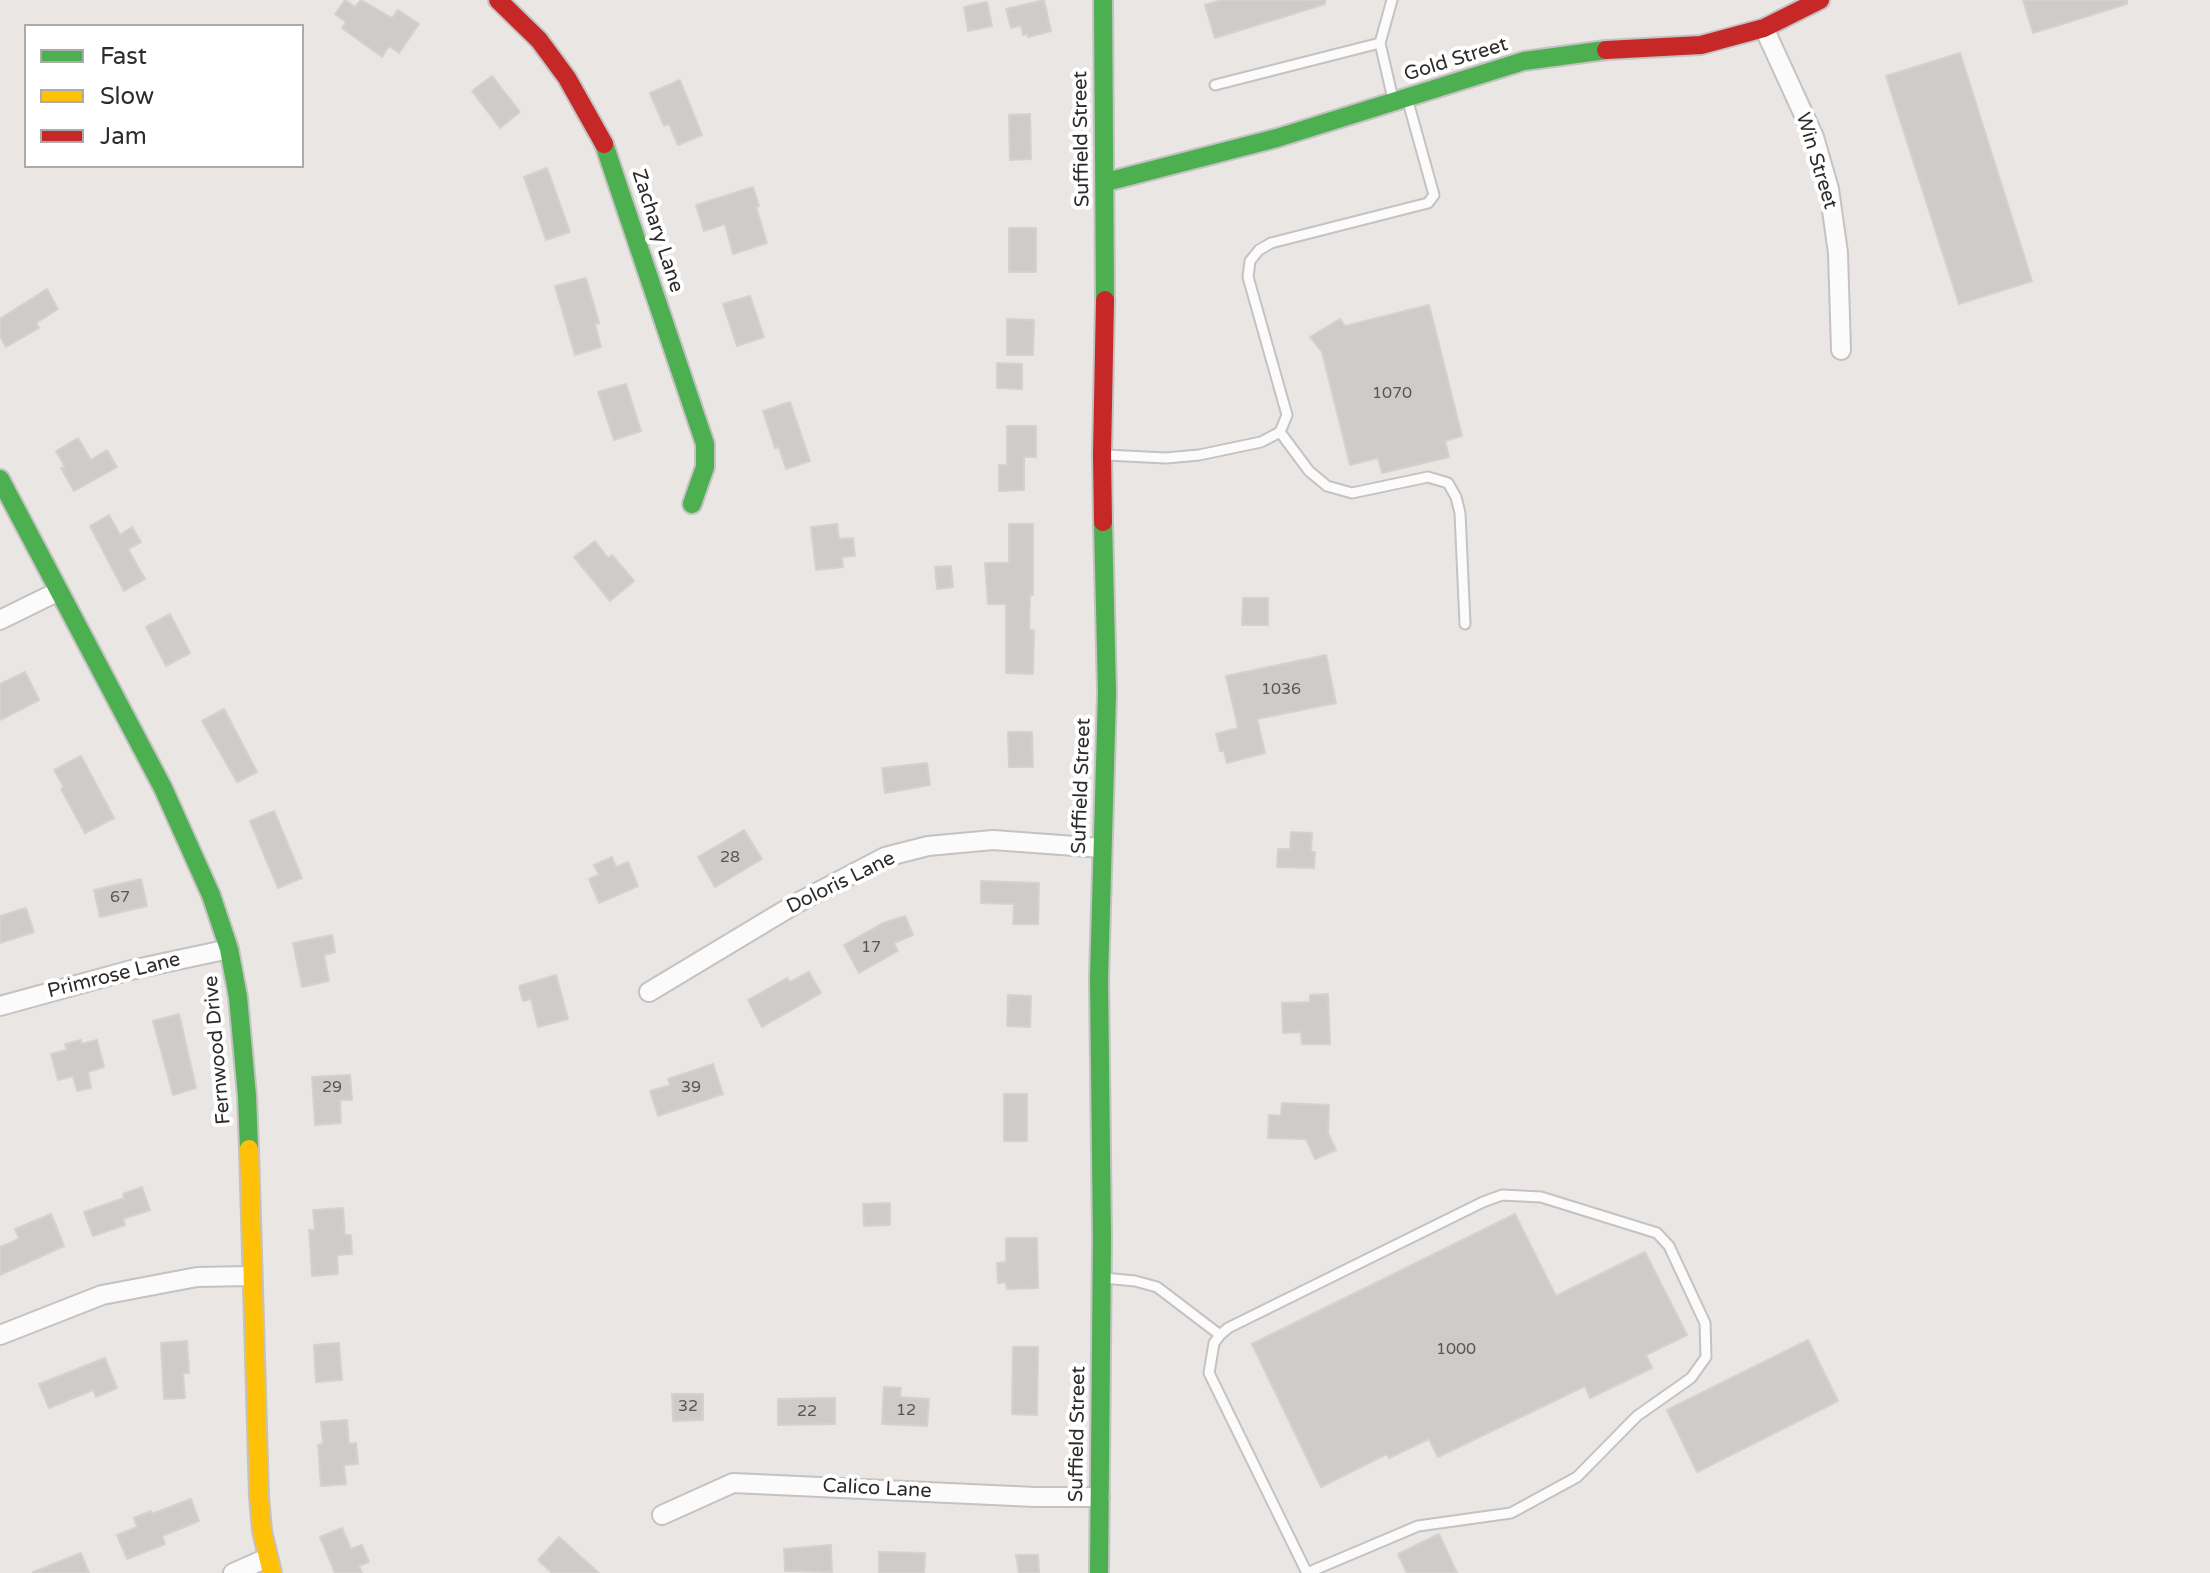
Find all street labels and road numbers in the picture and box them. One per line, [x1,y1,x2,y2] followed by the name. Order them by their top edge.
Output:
[1401,33,1511,87] street label: Gold Street
[1069,71,1095,207] street label: Suffield Street
[1790,110,1842,212] street label: Win Street
[626,166,688,296] street label: Zachary Lane
[1068,718,1096,854] street label: Suffield Street
[783,846,899,920] street label: Doloris Lane
[45,948,183,1004] street label: Primrose Lane
[200,975,236,1125] street label: Fernwood Drive
[1065,1366,1091,1502] street label: Suffield Street
[822,1474,932,1504] street label: Calico Lane

